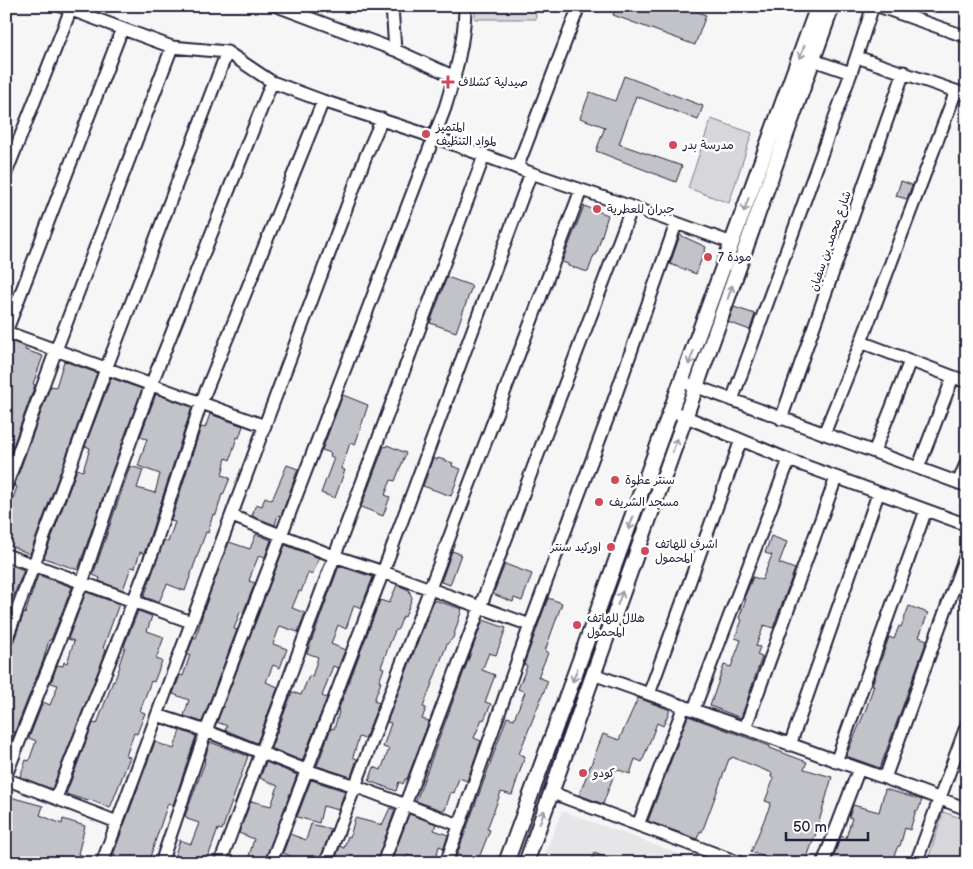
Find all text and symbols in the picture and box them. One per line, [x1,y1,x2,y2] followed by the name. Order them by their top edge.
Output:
[797,44,806,59] one-way arrow
[458,75,528,90] place label: صيدلية كشلاف
[442,76,454,88] marker: صيدلية كشلاف
[435,120,497,149] place label: المتميز لمواد التنظيف
[420,128,432,140] marker: المتميز لمواد التنظيف
[682,138,734,153] place label: مدرسة بدر
[667,139,679,151] marker: مدرسة بدر
[806,189,856,294] street label: شارع محمد بن سفيان
[741,197,750,212] one-way arrow
[607,202,675,217] place label: جبران للعطرية
[591,203,603,215] marker: جبران للعطرية
[718,250,751,265] place label: مودة 7
[702,251,714,263] marker: مودة 7
[725,284,735,300] one-way arrow
[686,350,695,365] one-way arrow
[671,438,680,453] one-way arrow
[625,473,675,488] place label: سنتر عطوة
[609,474,621,486] marker: سنتر عطوة
[609,495,679,510] place label: مسجد الشريف
[593,496,605,508] marker: مسجد الشريف
[626,514,635,530] one-way arrow
[655,537,718,566] place label: اشرف للهاتف المحمول
[549,540,601,555] place label: اوركيد سنتر
[605,541,617,553] marker: اوركيد سنتر
[639,545,651,557] marker: اشرف للهاتف المحمول
[616,591,625,606] one-way arrow
[587,611,645,640] place label: هلال للهاتف المحمول
[571,619,583,631] marker: هلال للهاتف المحمول
[570,667,579,682] one-way arrow
[592,766,615,781] place label: كودو
[577,767,589,779] marker: كودو
[537,809,547,825] one-way arrow
[786,809,868,841] scale bar
[793,818,827,837] text: 50 m

